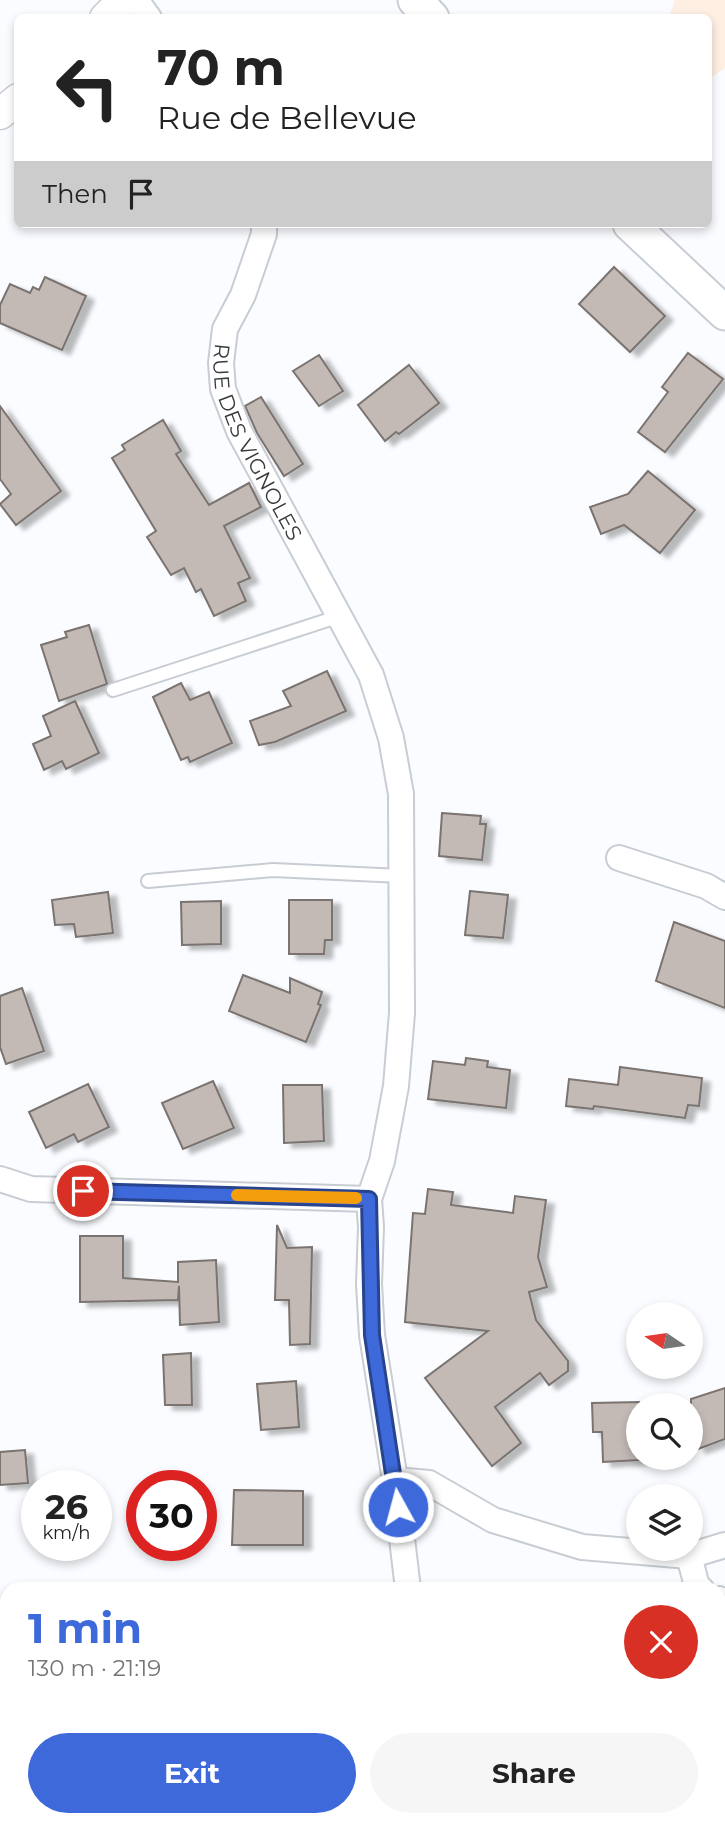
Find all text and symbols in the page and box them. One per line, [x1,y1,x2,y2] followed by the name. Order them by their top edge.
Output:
[157,38,285,97] text: 70 m
[42,42,133,133] icon: left
[157,98,417,137] text: Rue de Bellevue
[122,175,160,213] icon: arrive
[42,178,108,210] text: Then
[208,342,308,544] street label: RUE DES VIGNOLES
[53,1161,113,1221] pin
[64,1172,102,1210] icon: arrive
[626,1302,704,1379] north arrow
[626,1302,703,1561] map controls
[626,1393,703,1470] button: search
[126,1470,217,1561] speed limit sign: 30
[361,1470,435,1544] position arrow
[626,1484,703,1561] button: layers
[45,1485,88,1528] text: 26
[42,1522,91,1544] text: km/h
[28,1602,142,1654] text: 1 min
[624,1605,698,1679] button: close
[28,1654,161,1682] text: 130 m · 21:19
[28,1733,356,1813] button: Exit
[370,1733,698,1813] button: Share

